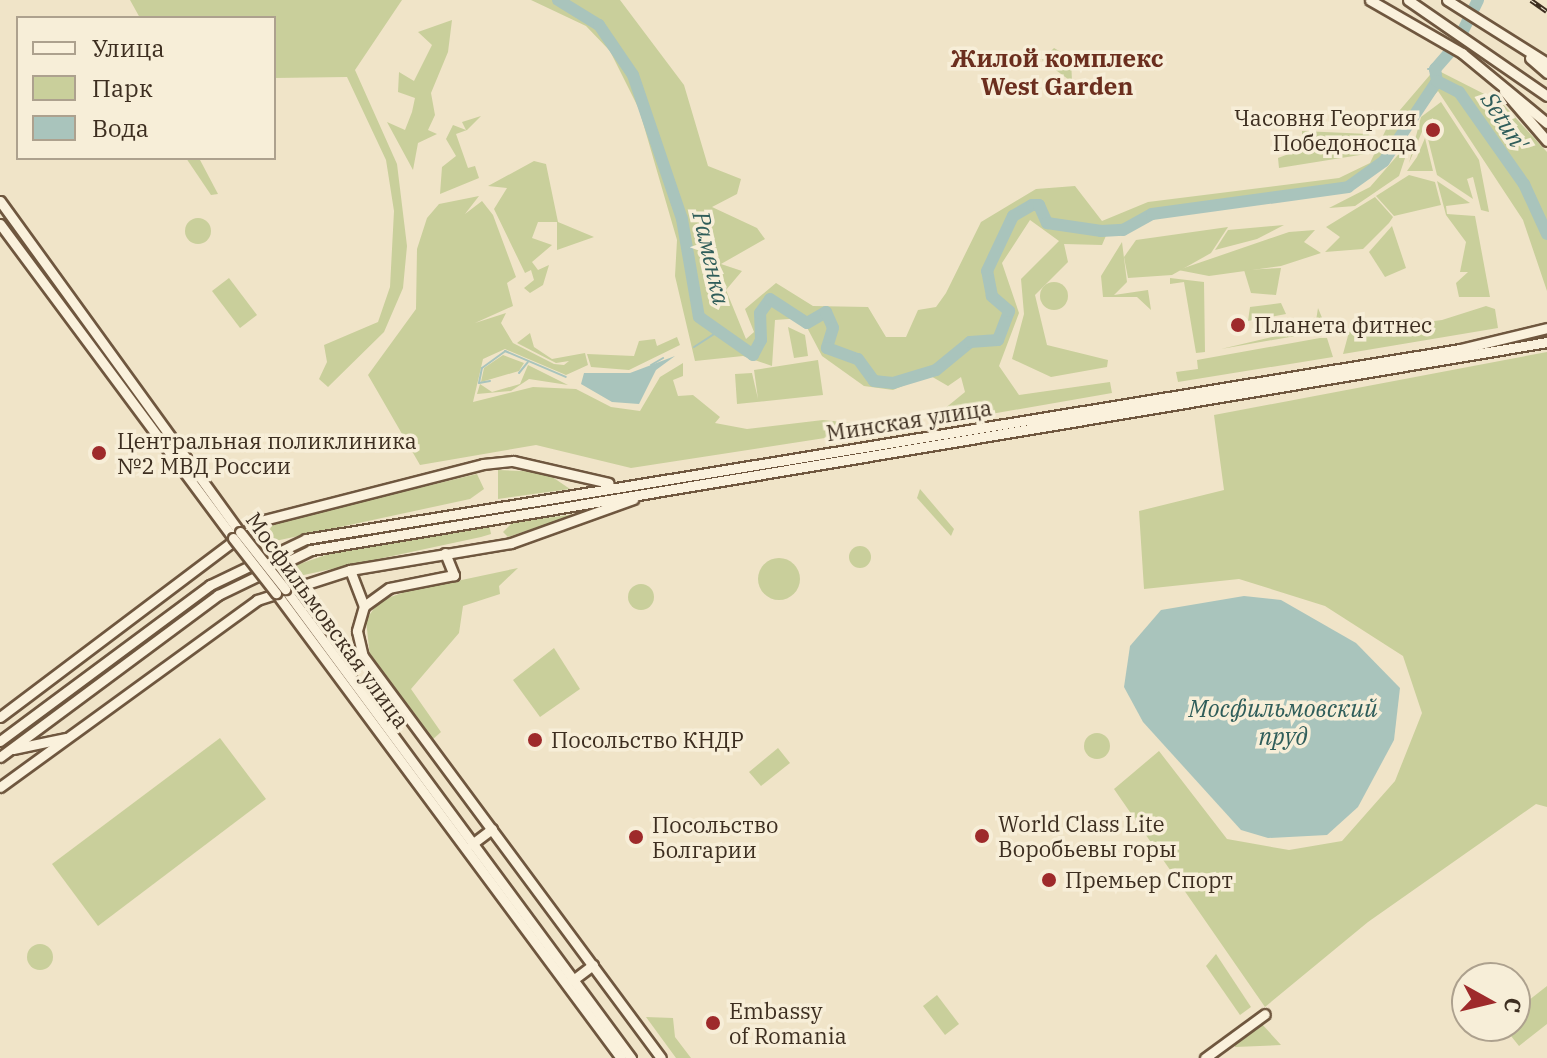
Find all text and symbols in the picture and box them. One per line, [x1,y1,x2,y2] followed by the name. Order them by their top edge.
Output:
[16,16,276,160] legend
[92,32,165,64] text: Улица
[950,45,1164,101] district label: Жилой комплекс West Garden
[92,72,153,104] text: Парк
[1475,87,1533,155] water label: Setun'
[1234,104,1417,156] place label: Часовня Георгия Победоносца
[92,112,149,144] text: Вода
[1424,121,1442,139] marker: Часовня Георгия Победоносца
[686,208,736,308] water label: Раменка
[1254,312,1432,338] place label: Планета фитнес
[1229,316,1247,334] marker: Планета фитнес
[824,394,994,446] street label: Минская улица
[117,427,417,478] place label: Центральная поликлиника №2 МВД России
[88,442,110,464] marker: Центральная поликлиника №2 МВД России
[241,507,415,733] street label: Мосфильмовская улица
[1188,695,1378,751] water label: Мосфильмовский пруд
[551,727,744,753] place label: Посольство КНДР
[526,731,544,749] marker: Посольство КНДР
[998,810,1177,862] place label: World Class Lite Воробьевы горы
[652,811,778,862] place label: Посольство Болгарии
[973,827,991,845] marker: World Class Lite Воробьевы горы
[627,828,645,846] marker: Посольство Болгарии
[1065,867,1233,893] place label: Премьер Спорт
[1040,871,1058,889] marker: Премьер Спорт
[1451,962,1531,1042] north arrow
[1498,996,1529,1014] text: С
[729,997,847,1048] place label: Embassy of Romania
[704,1014,722,1032] marker: Embassy of Romania

